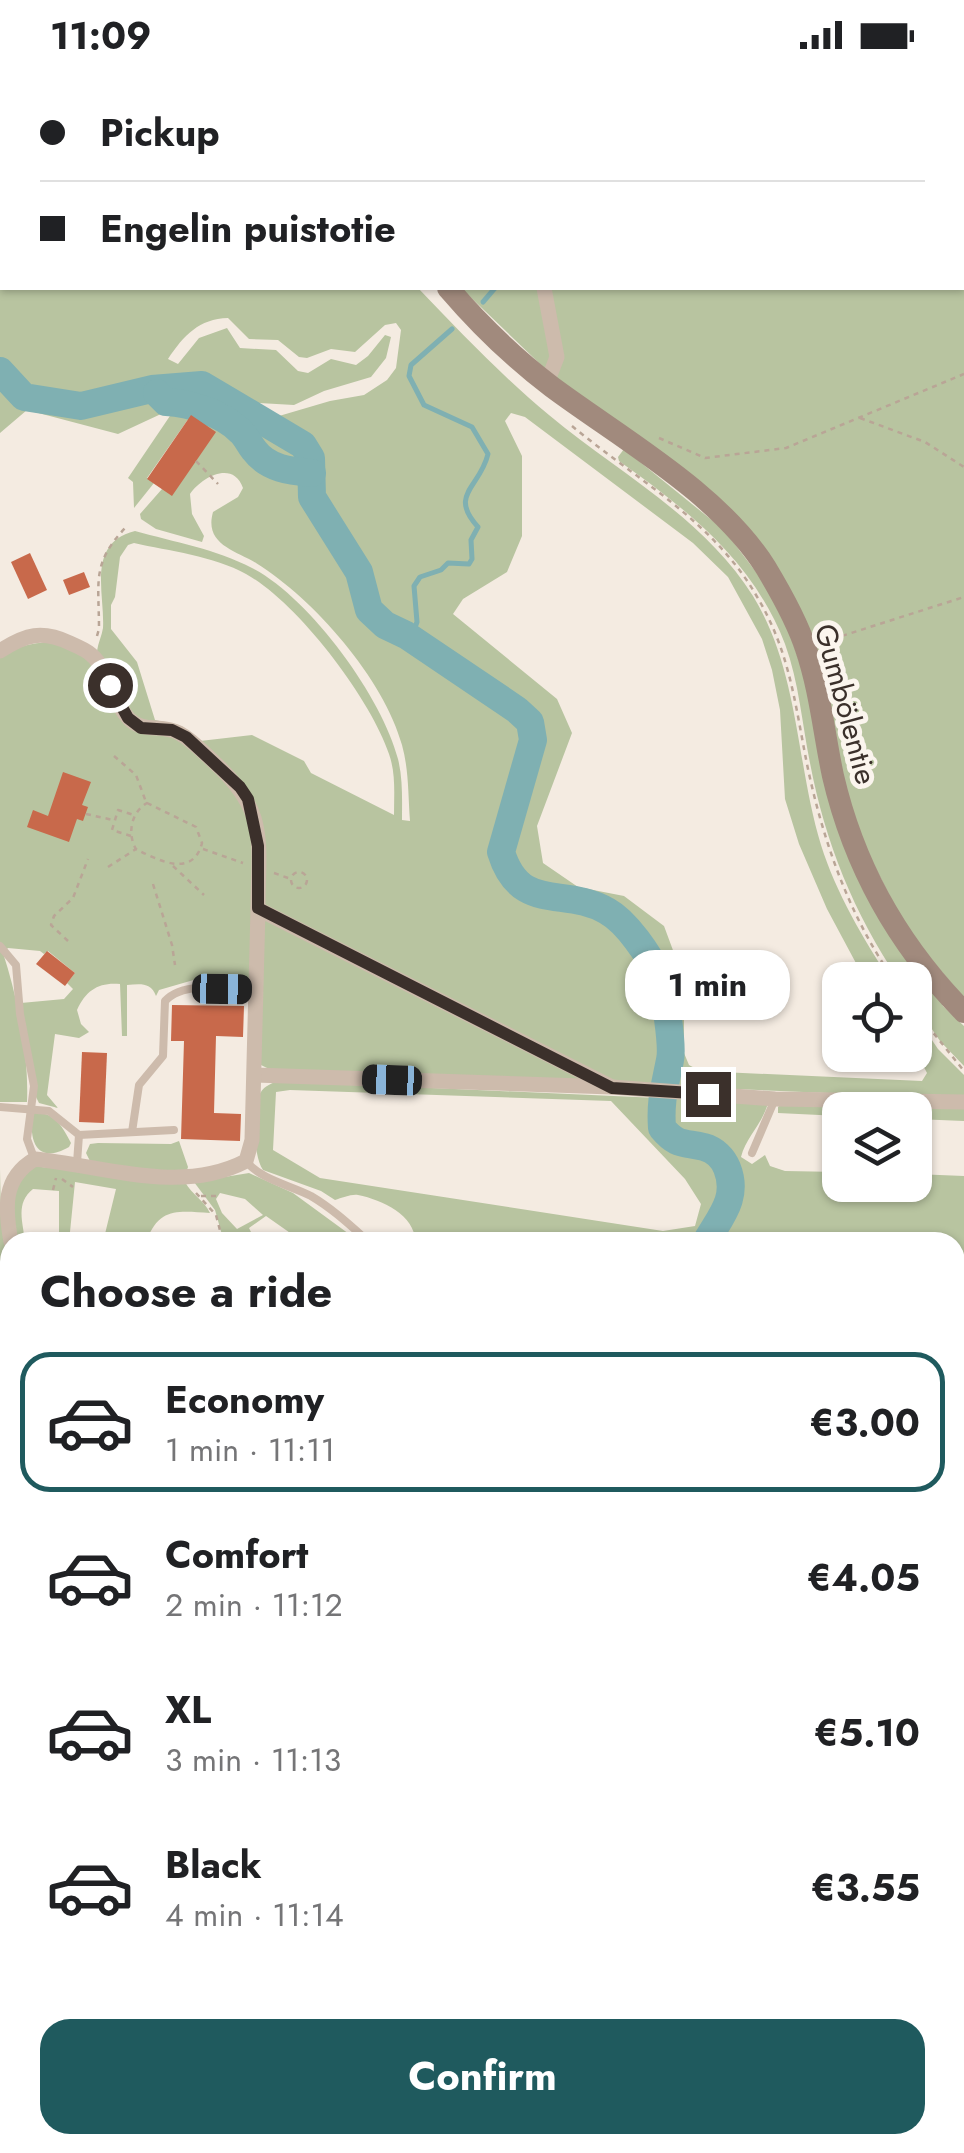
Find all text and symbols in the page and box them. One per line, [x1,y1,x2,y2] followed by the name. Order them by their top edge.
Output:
[50,8,152,63] text: 11:09
[100,105,220,160] text: Pickup
[100,201,396,256] text: Engelin puistotie
[804,619,888,789] street label: Gumbölentie
[88,663,133,708] route start
[626,949,790,1019] callout: 1 min
[668,962,747,1008] text: 1 min
[822,962,932,1202] map controls
[822,962,932,1072] button: locate
[192,973,252,1005] car
[361,1064,423,1096] car
[686,1072,731,1117] route end
[822,1092,932,1202] button: layers
[40,1259,332,1324] text: Choose a ride
[165,1372,324,1427] text: Economy
[45,1377,135,1467] icon: car
[810,1395,920,1450] text: €3.00
[165,1427,335,1473] text: 1 min · 11:11
[165,1527,308,1582] text: Comfort
[45,1532,135,1622] icon: car
[807,1550,920,1605] text: €4.05
[165,1582,343,1628] text: 2 min · 11:12
[165,1682,211,1737] text: XL
[45,1687,135,1777] icon: car
[814,1705,920,1760] text: €5.10
[165,1737,341,1783] text: 3 min · 11:13
[165,1837,262,1892] text: Black
[45,1842,135,1932] icon: car
[811,1860,920,1915] text: €3.55
[165,1892,344,1938] text: 4 min · 11:14
[40,2019,925,2134] button: Confirm

